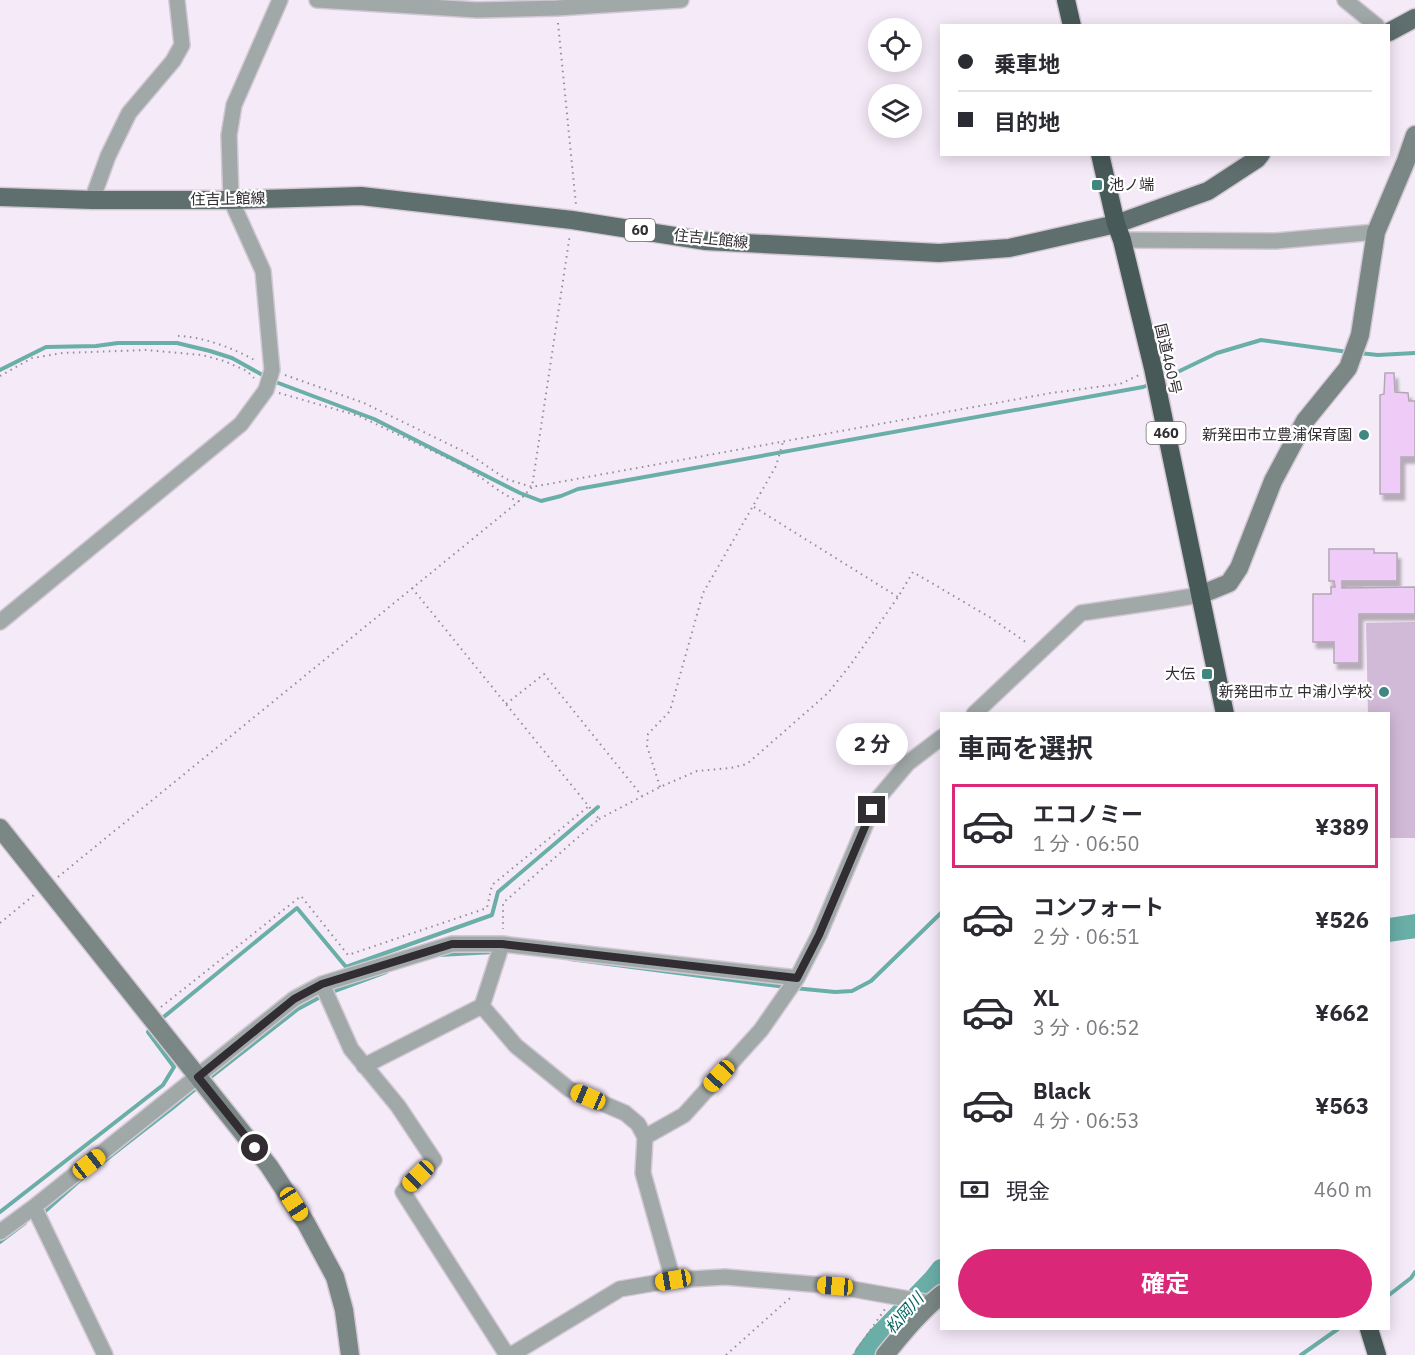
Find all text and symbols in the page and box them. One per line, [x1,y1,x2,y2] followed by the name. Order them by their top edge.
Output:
[868,18,922,138] map controls
[868,18,922,72] button: locate
[994,49,1060,78] text: 乗車地
[868,84,922,138] button: layers
[994,107,1060,136] text: 目的地
[1109,175,1154,194] place label: 池ノ端
[1090,178,1104,192] marker: 池ノ端
[190,188,266,209] street label: 住吉上館線
[625,219,655,241] road number: 60
[673,225,749,252] street label: 住吉上館線
[1151,322,1186,396] street label: 国道460号
[1146,422,1186,444] road number: 460
[1202,425,1352,444] place label: 新発田市立豊浦保育園
[1357,428,1371,442] marker: 新発田市立豊浦保育園
[1165,664,1195,683] place label: 大伝
[1200,667,1214,681] marker: 大伝
[1218,682,1372,701] place label: 新発田市立 中浦小学校
[1377,685,1391,699] marker: 新発田市立 中浦小学校
[836,723,908,765] callout: 2 分
[854,730,890,757] text: 2 分
[958,730,1093,765] text: 車両を選択
[858,796,885,823] route end
[961,799,1015,853] icon: car
[1033,799,1143,828] text: エコノミー
[1315,812,1369,841] text: ¥389
[1033,830,1140,857] text: 1 分 · 06:50
[961,892,1015,946] icon: car
[1033,892,1164,921] text: コンフォート
[1315,905,1369,934] text: ¥526
[1033,923,1140,950] text: 2 分 · 06:51
[1033,983,1059,1012] text: XL
[961,985,1015,1039] icon: car
[1315,998,1369,1027] text: ¥662
[1033,1014,1140,1041] text: 3 分 · 06:52
[700,1057,738,1095] car
[1033,1076,1091,1105] text: Black
[961,1078,1015,1132] icon: car
[568,1082,608,1112] car
[1315,1091,1369,1120] text: ¥563
[1033,1107,1140,1134] text: 4 分 · 06:53
[241,1134,268,1161] route start
[69,1146,109,1182] car
[399,1157,437,1195] car
[958,1173,991,1206] icon: cash
[1006,1176,1050,1205] text: 現金
[1314,1176,1372,1203] text: 460 m
[277,1184,311,1224] car
[958,1249,1372,1318] button: 確定
[654,1268,692,1292] car
[816,1275,854,1297] car
[881,1287,929,1338] water label: 松岡川

